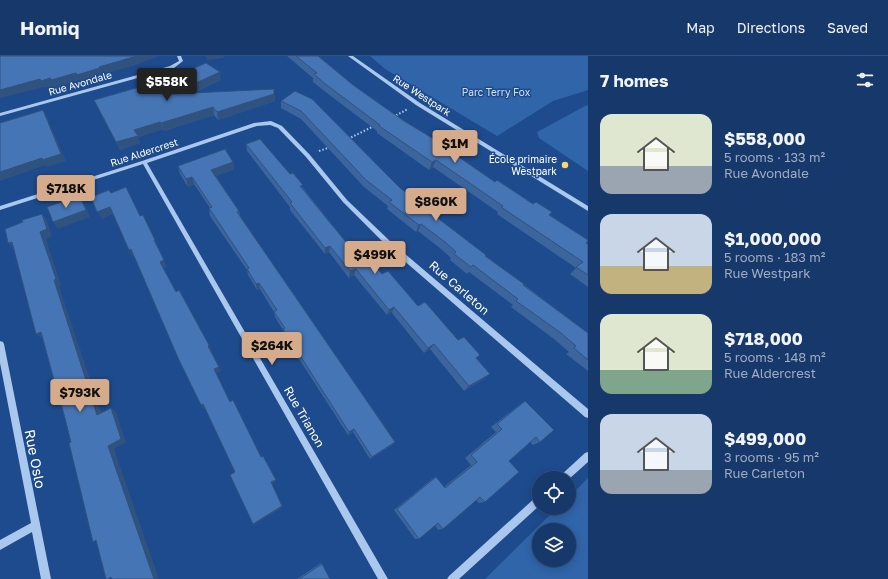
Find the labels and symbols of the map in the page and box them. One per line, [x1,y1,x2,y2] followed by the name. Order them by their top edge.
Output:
[47,68,113,98] street label: Rue Avondale
[139,68,195,102] pin: $558K
[391,72,453,118] street label: Rue Westpark
[462,86,531,98] park label: Parc Terry Fox
[436,130,474,164] pin: $1M
[109,135,179,169] street label: Rue Aldercrest
[489,153,557,177] place label: École primaire Westpark
[560,160,570,170] marker: École primaire Westpark
[38,175,94,209] pin: $718K
[408,188,464,222] pin: $860K
[347,241,403,275] pin: $499K
[426,257,492,318] street label: Rue Carleton
[244,332,300,366] pin: $264K
[52,379,108,413] pin: $793K
[281,383,328,450] street label: Rue Trianon
[21,428,50,490] street label: Rue Oslo

